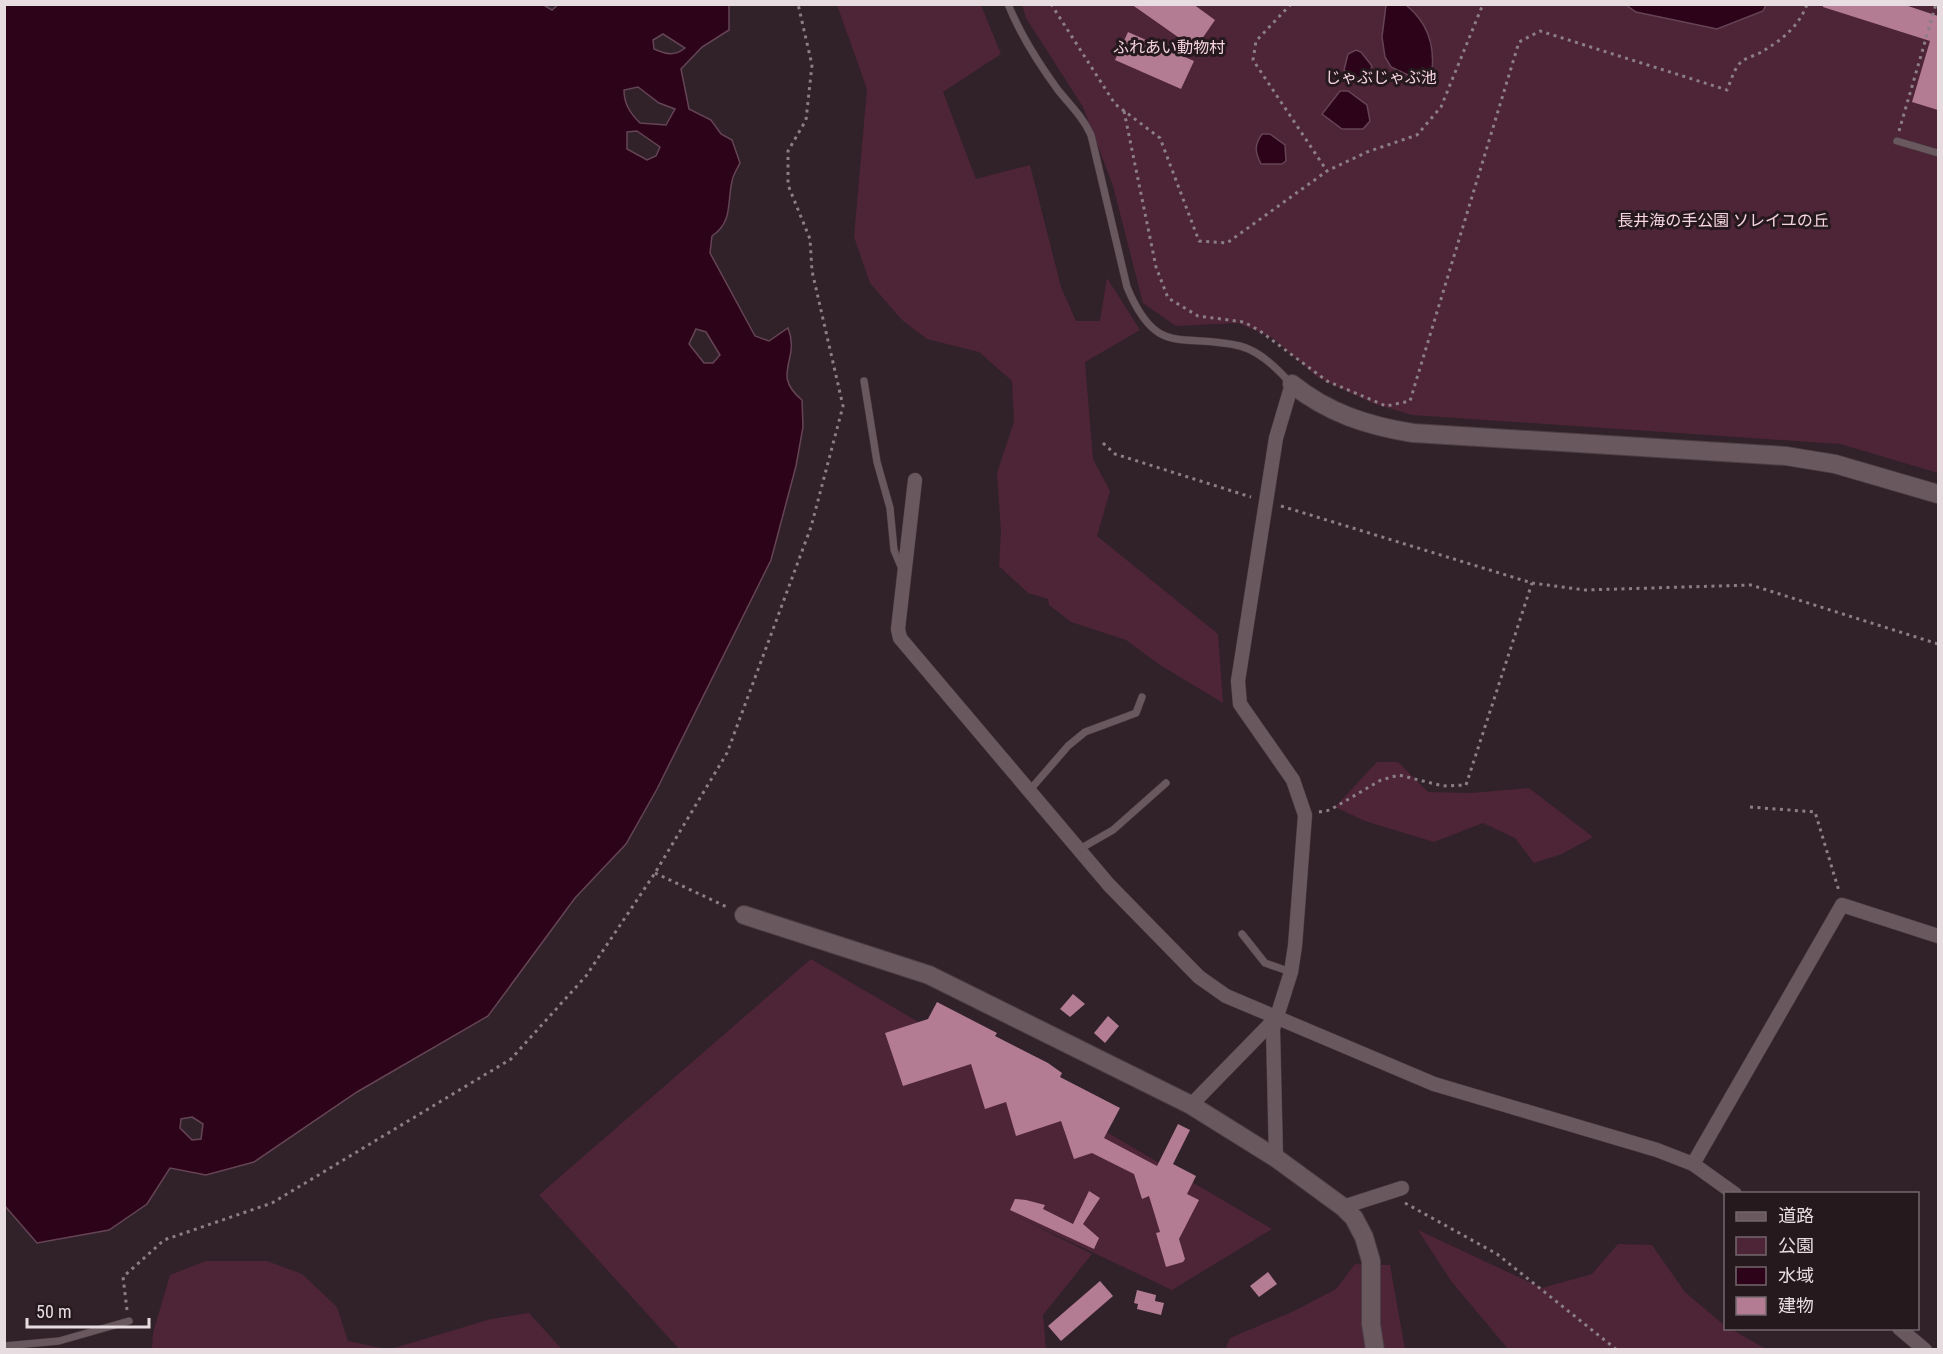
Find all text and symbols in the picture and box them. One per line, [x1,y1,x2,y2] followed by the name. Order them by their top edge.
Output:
[1113,38,1225,57] park label: ふれあい動物村
[1325,68,1437,87] park label: じゃぶじゃぶ池
[1617,211,1829,230] park label: 長井海の手公園 ソレイユの丘
[1724,1192,1919,1330] legend
[1778,1205,1814,1226] text: 道路
[1778,1235,1814,1256] text: 公園
[1778,1265,1814,1286] text: 水域
[27,1291,148,1329] scale bar
[1778,1295,1814,1316] text: 建物
[36,1301,71,1322] text: 50 m

